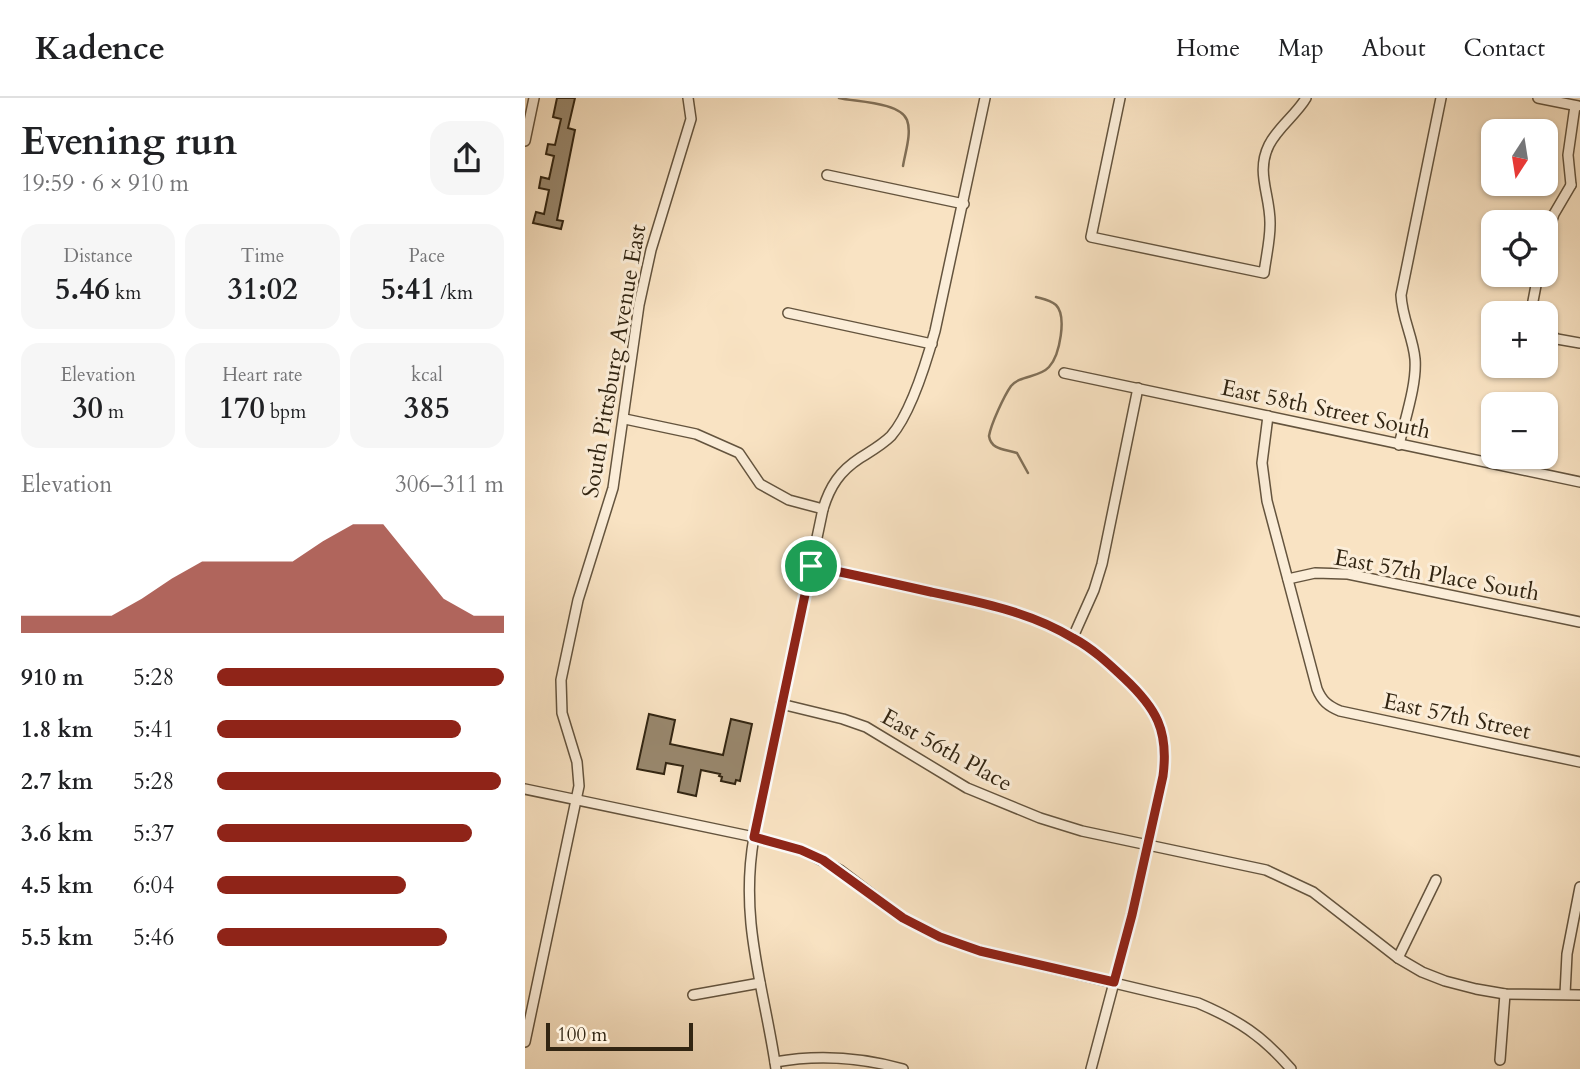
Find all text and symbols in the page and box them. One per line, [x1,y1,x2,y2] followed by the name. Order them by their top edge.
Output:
[35,26,165,71] text: Kadence
[1176,32,1240,65] text: Home
[1278,32,1324,65] text: Map
[1362,32,1426,65] text: About
[1464,32,1545,65] text: Contact
[21,116,237,168] text: Evening run
[1481,119,1557,196] north arrow
[1481,119,1558,469] map controls
[430,121,504,195] button: share
[21,168,189,199] text: 19:59 · 6 × 910 m
[1481,210,1558,287] button: locate
[575,222,653,500] street label: South Pittsburg Avenue East
[63,243,133,269] text: Distance
[241,243,284,269] text: Time
[408,243,445,269] text: Pace
[55,269,110,310] text: 5.46
[227,269,298,310] text: 31:02
[381,269,435,310] text: 5:41
[110,280,141,306] text: km
[435,280,473,306] text: /km
[1481,301,1558,378] button: +
[60,362,136,388] text: Elevation
[222,362,303,388] text: Heart rate
[411,362,443,388] text: kcal
[1219,372,1434,446] street label: East 58th Street South
[72,388,103,429] text: 30
[219,388,265,429] text: 170
[404,388,450,429] text: 385
[1481,392,1558,469] button: −
[103,399,124,425] text: m
[265,399,306,425] text: bpm
[21,469,112,500] text: Elevation
[395,469,504,500] text: 306–311 m
[781,536,841,596] pin
[1332,542,1542,608] street label: East 57th Place South
[792,547,830,585] icon: arrive
[21,662,84,693] text: 910 m
[133,662,174,693] text: 5:28
[1380,685,1534,747] street label: East 57th Street
[876,701,1018,799] street label: East 56th Place
[21,714,93,745] text: 1.8 km
[133,714,174,745] text: 5:41
[21,766,93,797] text: 2.7 km
[133,766,174,797] text: 5:28
[21,818,93,849] text: 3.6 km
[133,818,174,849] text: 5:37
[21,870,93,901] text: 4.5 km
[133,870,174,901] text: 6:04
[21,922,93,953] text: 5.5 km
[133,922,174,953] text: 5:46
[546,1020,693,1052] scale bar
[557,1022,607,1048] text: 100 m

